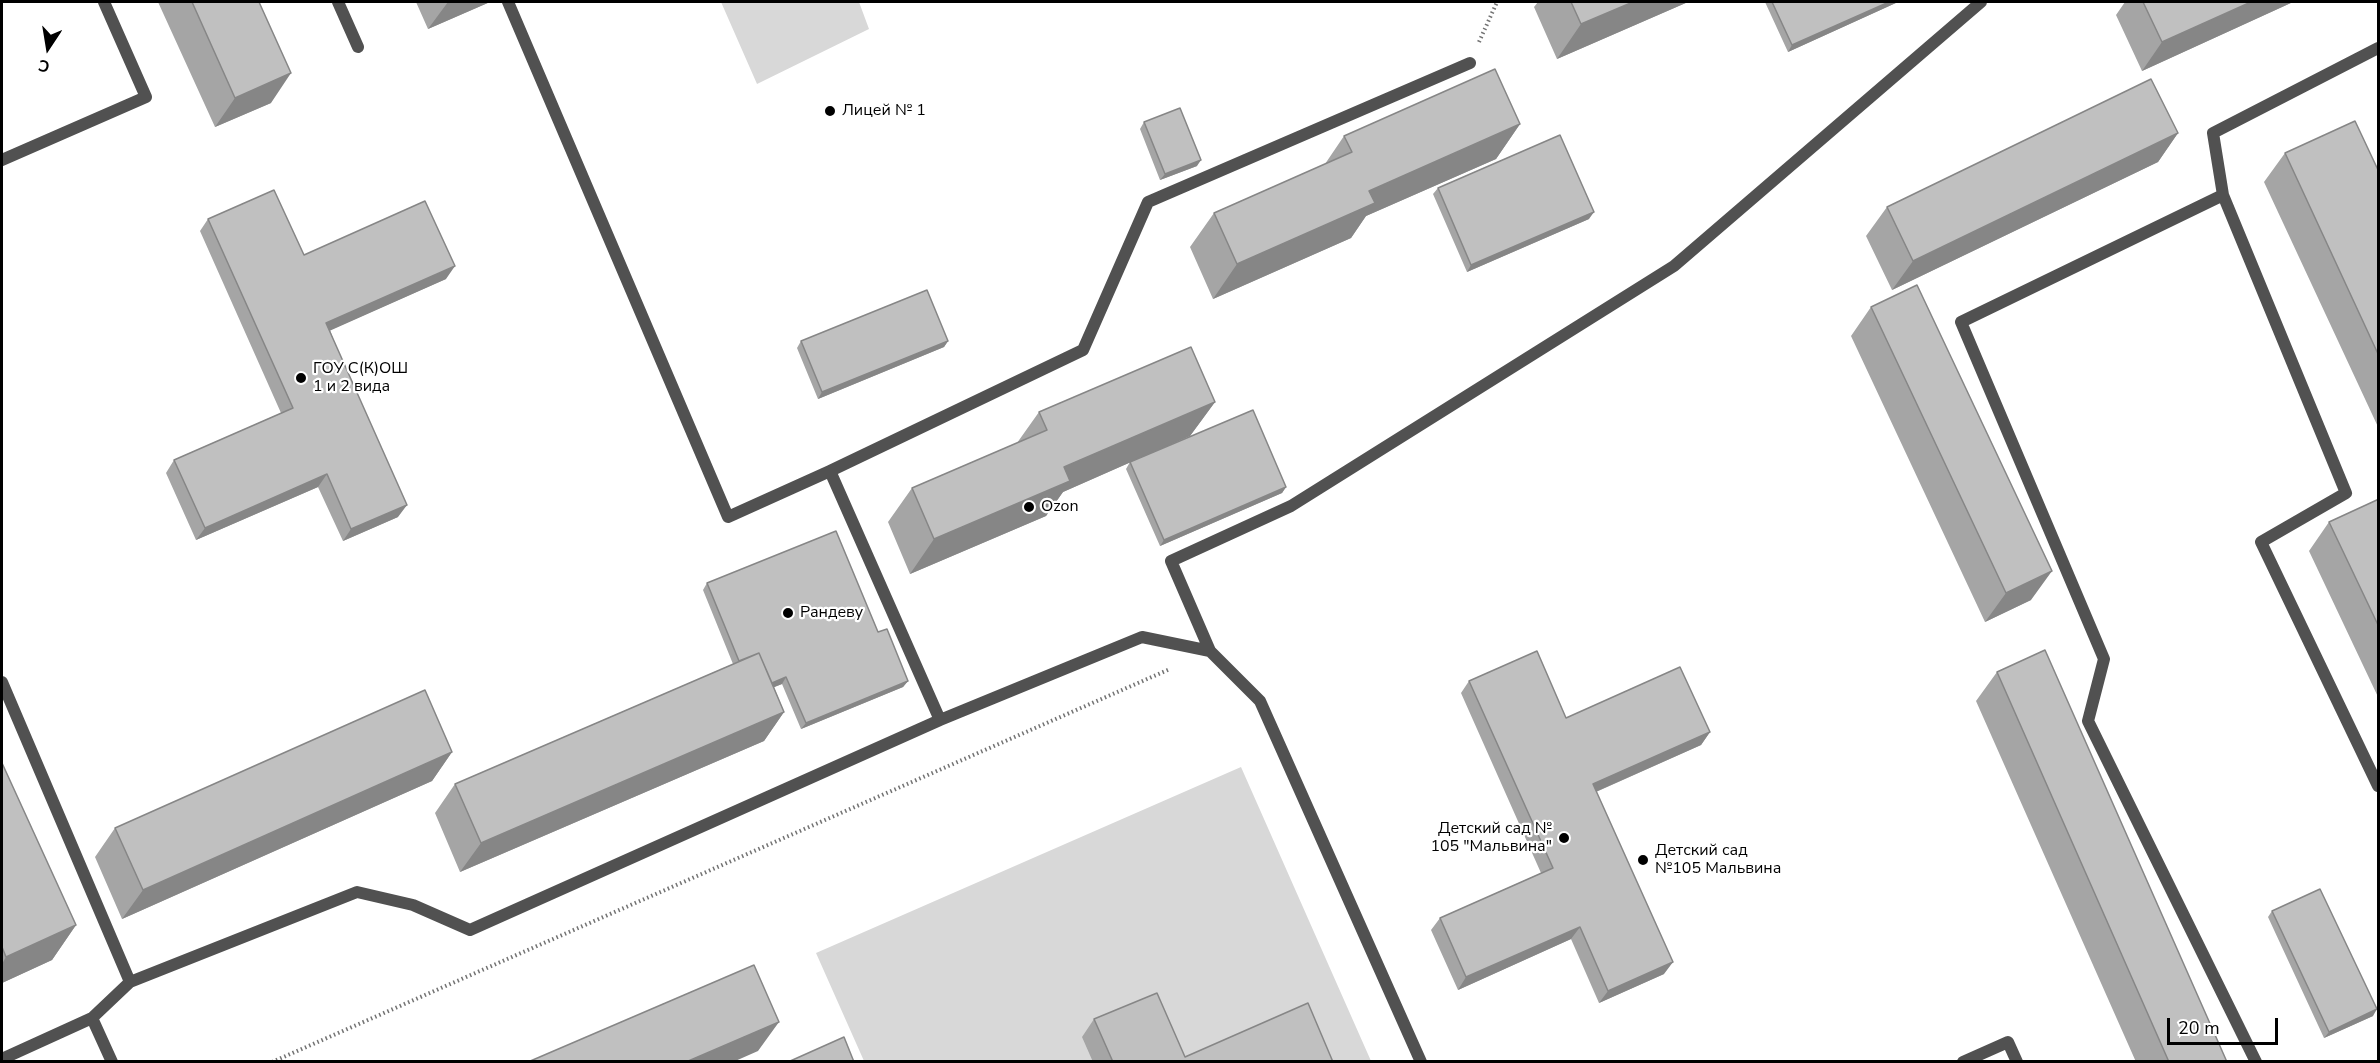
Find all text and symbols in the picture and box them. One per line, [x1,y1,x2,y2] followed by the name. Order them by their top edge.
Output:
[18,18,78,78] north arrow
[37,54,52,77] text: С
[842,101,926,121] place label: Лицей № 1
[823,104,837,118] marker: Лицей № 1
[313,359,408,397] place label: ГОУ С(К)ОШ 1 и 2 вида
[294,371,308,385] marker: ГОУ С(К)ОШ 1 и 2 вида
[1041,497,1079,517] place label: Ozon
[1022,500,1036,514] marker: Ozon
[800,603,863,623] place label: Рандеву
[781,606,795,620] marker: Рандеву
[1430,819,1552,857] place label: Детский сад № 105 "Мальвина"
[1557,831,1571,845] marker: Детский сад № 105 "Мальвина"
[1655,841,1781,879] place label: Детский сад №105 Мальвина
[1636,853,1650,867] marker: Детский сад №105 Мальвина
[2170,1006,2281,1044] scale bar
[2178,1016,2220,1040] text: 20 m

